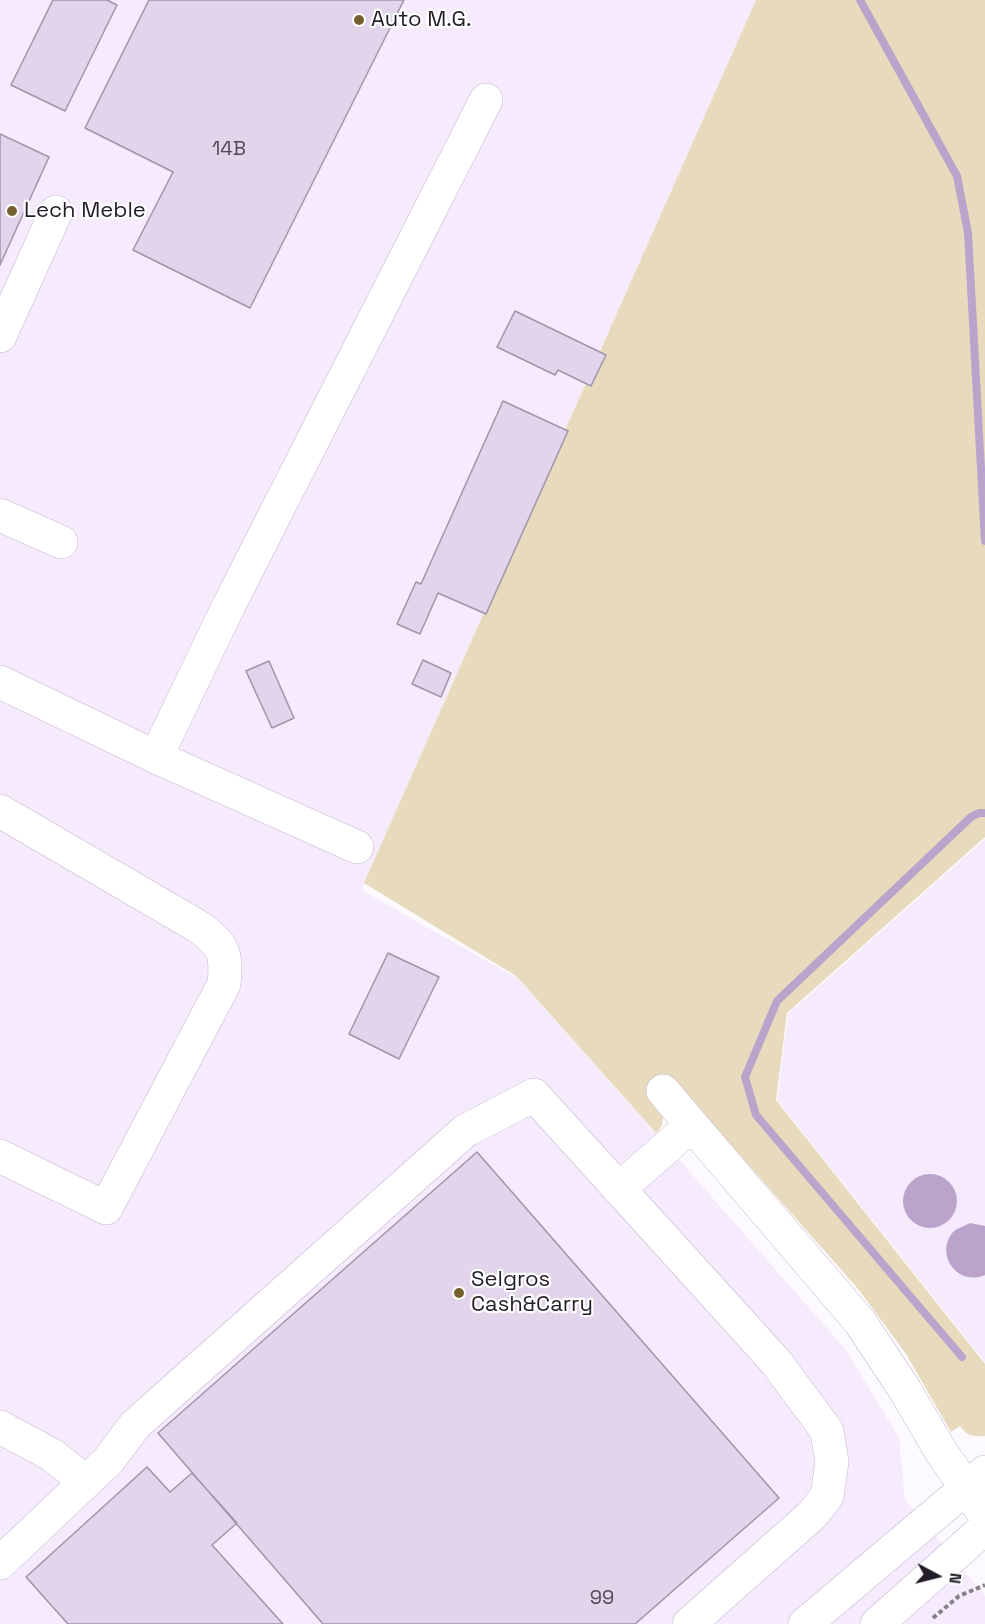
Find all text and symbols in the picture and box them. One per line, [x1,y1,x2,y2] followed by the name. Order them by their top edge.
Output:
[371,7,471,33] place label: Auto M.G.
[352,13,366,27] marker: Auto M.G.
[212,138,246,162] house number: 14B
[24,198,146,224] place label: Lech Meble
[5,204,19,218] marker: Lech Meble
[471,1267,593,1318] place label: Selgros Cash&Carry
[452,1286,466,1300] marker: Selgros Cash&Carry
[907,1546,967,1606] north arrow
[944,1572,966,1585] text: N
[590,1587,614,1611] house number: 99

